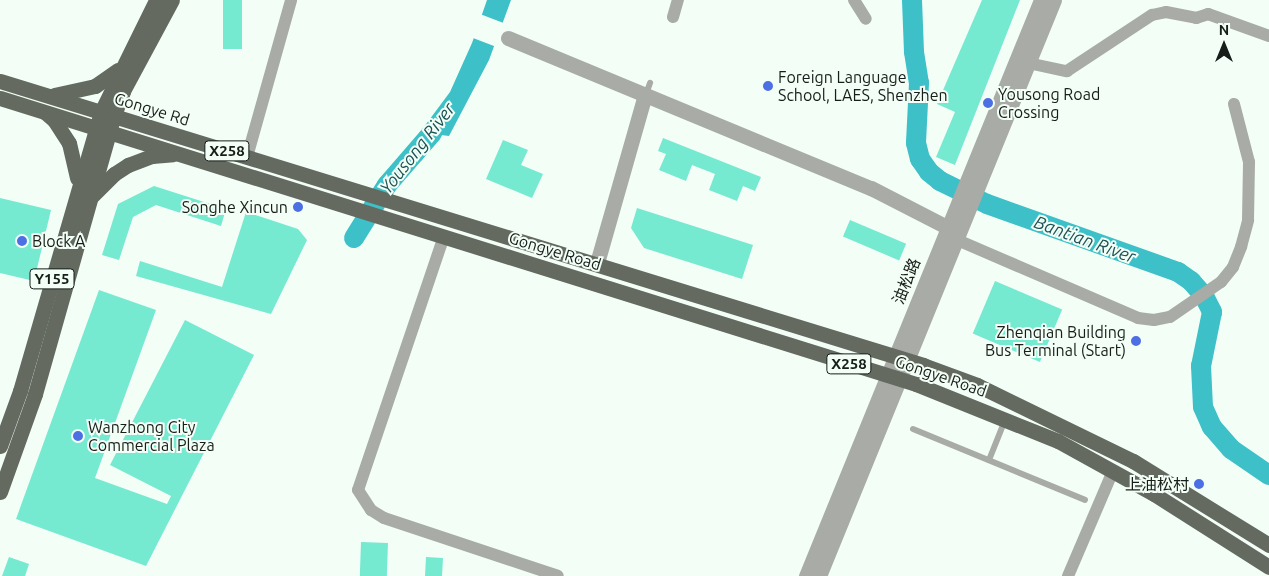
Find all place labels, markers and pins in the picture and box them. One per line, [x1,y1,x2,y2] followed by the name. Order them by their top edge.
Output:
[778,67,948,105] place label: Foreign Language School, LAES, Shenzhen
[762,80,774,92] marker: Foreign Language School, LAES, Shenzhen
[998,84,1100,122] place label: Yousong Road Crossing
[982,97,994,109] marker: Yousong Road Crossing
[182,197,288,217] place label: Songhe Xincun
[292,201,304,213] marker: Songhe Xincun
[32,231,85,251] place label: Block A
[16,235,28,247] marker: Block A
[985,322,1126,360] place label: Zhenqian Building Bus Terminal (Start)
[1130,335,1142,347] marker: Zhenqian Building Bus Terminal (Start)
[88,417,215,455] place label: Wanzhong City Commercial Plaza
[72,430,84,442] marker: Wanzhong City Commercial Plaza
[1125,474,1189,494] place label: 上油松村
[1193,478,1205,490] marker: 上油松村

